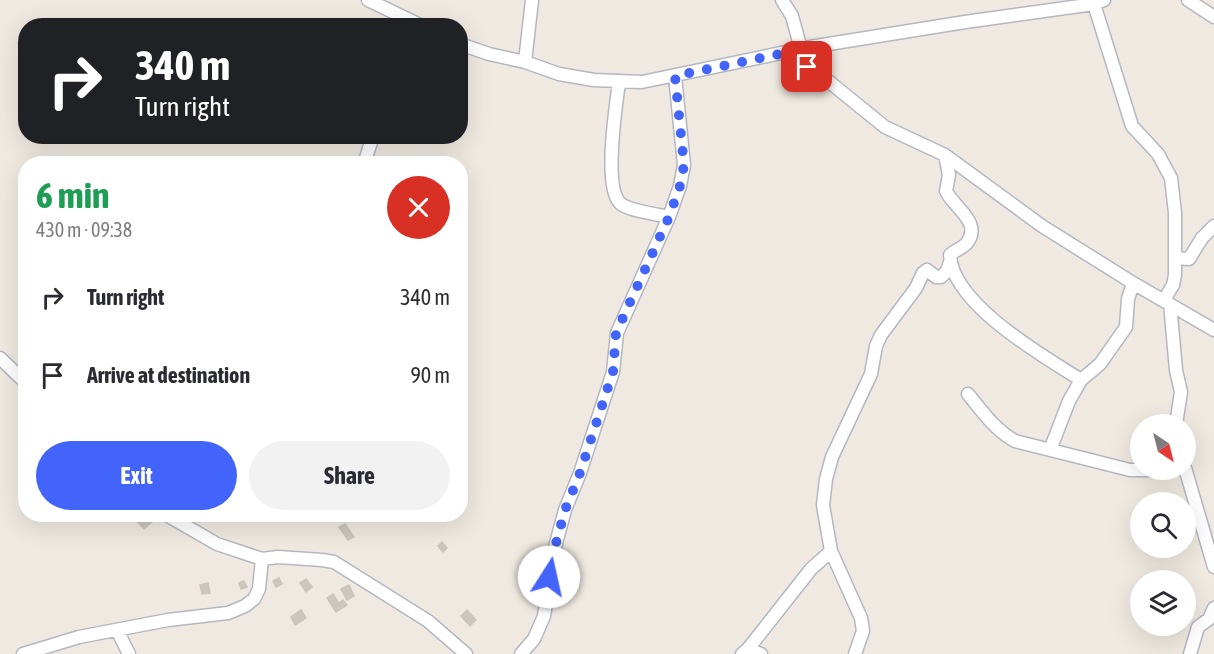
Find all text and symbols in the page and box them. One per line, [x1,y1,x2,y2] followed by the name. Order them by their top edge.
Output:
[135,41,230,89] text: 340 m
[781,41,832,92] pin
[36,42,114,120] icon: right
[790,50,823,83] icon: arrive
[135,91,230,122] text: Turn right
[36,174,110,216] text: 6 min
[387,176,450,239] button: close
[36,218,132,241] text: 430 m · 09:38
[36,281,69,314] icon: right
[87,284,164,310] text: Turn right
[400,284,450,310] text: 340 m
[36,359,69,392] icon: arrive
[87,362,250,388] text: Arrive at destination
[410,362,450,388] text: 90 m
[1130,414,1196,480] north arrow
[1130,414,1196,636] map controls
[36,441,237,510] button: Exit
[249,441,450,510] button: Share
[1130,492,1196,558] button: search
[517,545,581,609] position arrow
[1130,570,1196,636] button: layers

